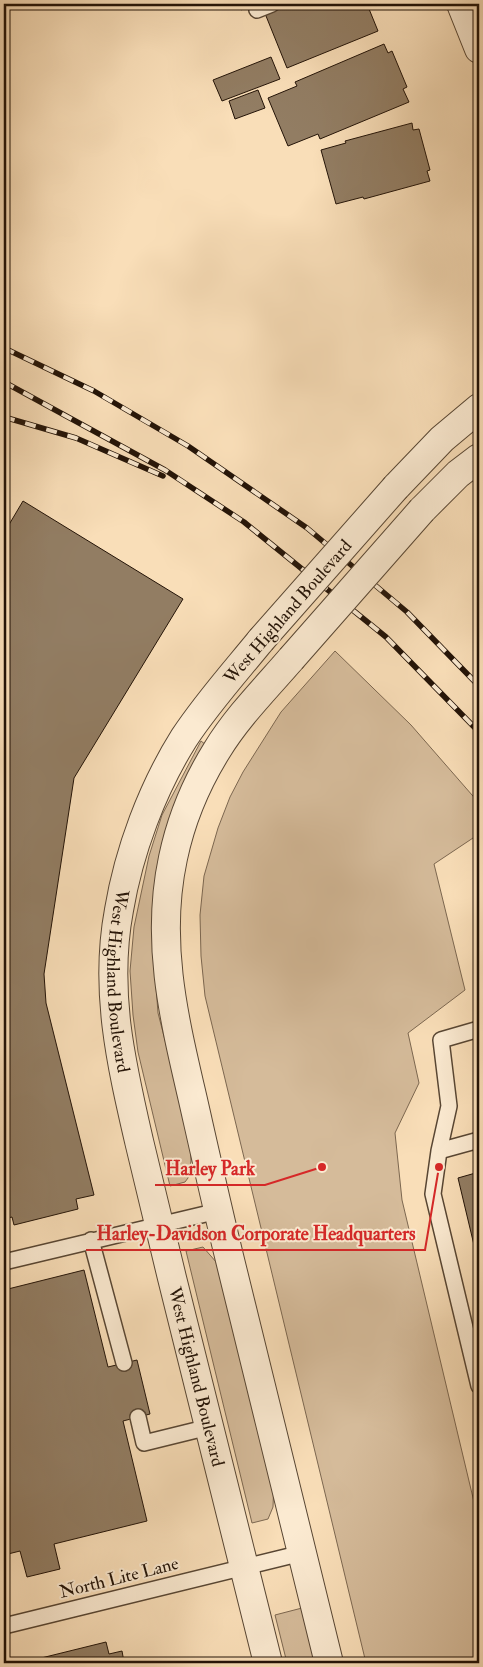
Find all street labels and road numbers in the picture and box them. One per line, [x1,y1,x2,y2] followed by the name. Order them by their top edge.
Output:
[218,535,357,690] street label: West Highland Boulevard
[102,886,135,1075] street label: West Highland Boulevard
[163,1284,230,1469] street label: West Highland Boulevard
[57,1552,182,1604] street label: North Lite Lane

